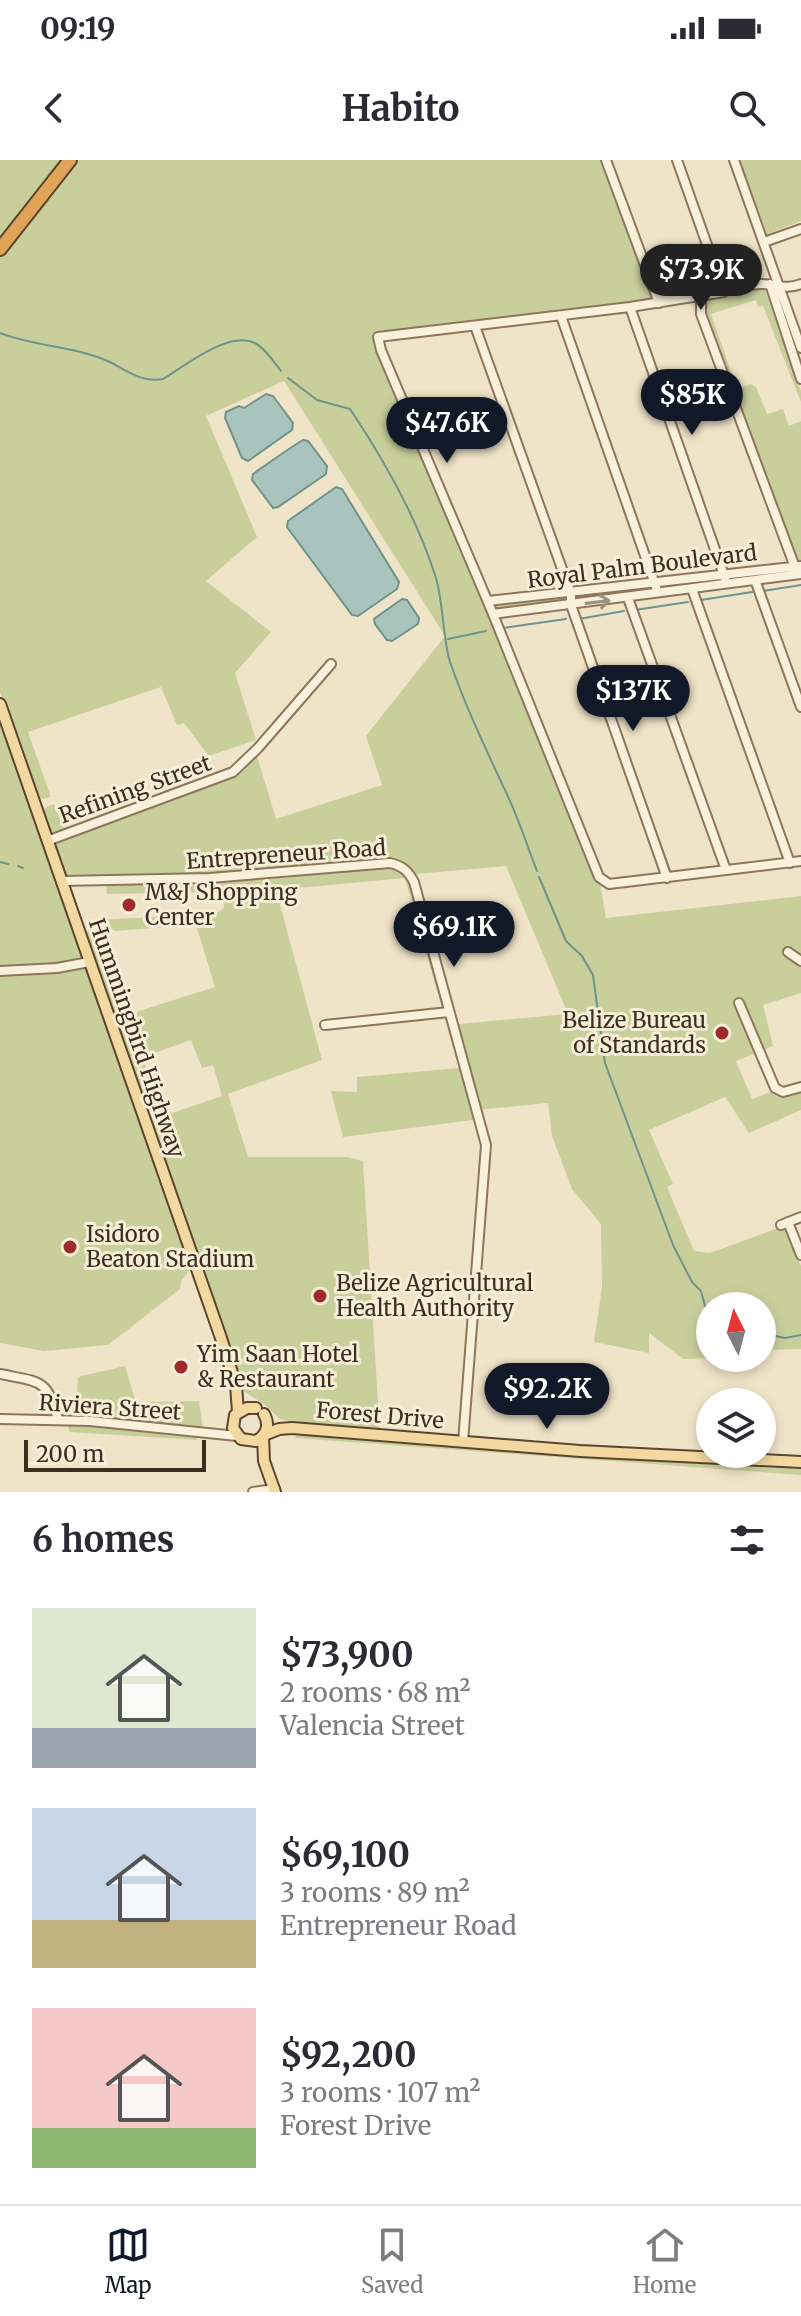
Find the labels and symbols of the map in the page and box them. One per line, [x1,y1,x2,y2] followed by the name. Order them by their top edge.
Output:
[636,244,766,312] pin: $73.9K
[645,369,739,437] pin: $85K
[382,397,512,465] pin: $47.6K
[526,538,758,594] street label: Royal Palm Boulevard
[584,594,611,609] one-way arrow
[577,665,689,733] pin: $137K
[55,748,215,829] street label: Refining Street
[185,833,387,875] street label: Entrepreneur Road
[145,878,298,931] place label: M&J Shopping Center
[120,896,138,914] marker: M&J Shopping Center
[389,901,519,969] pin: $69.1K
[83,915,191,1162] street label: Hummingbird Highway
[562,1006,706,1059] place label: Belize Bureau of Standards
[713,1024,731,1042] marker: Belize Bureau of Standards
[86,1220,255,1273] place label: Isidoro Beaton Stadium
[61,1238,79,1256] marker: Isidoro Beaton Stadium
[336,1269,533,1322] place label: Belize Agricultural Health Authority
[311,1287,329,1305] marker: Belize Agricultural Health Authority
[696,1292,776,1372] north arrow
[196,1340,359,1393] place label: Yim Saan Hotel & Restaurant
[172,1358,190,1376] marker: Yim Saan Hotel & Restaurant
[482,1363,612,1431] pin: $92.2K
[38,1388,183,1426] street label: Riviera Street
[315,1395,445,1435] street label: Forest Drive
[24,1436,206,1472] scale bar

